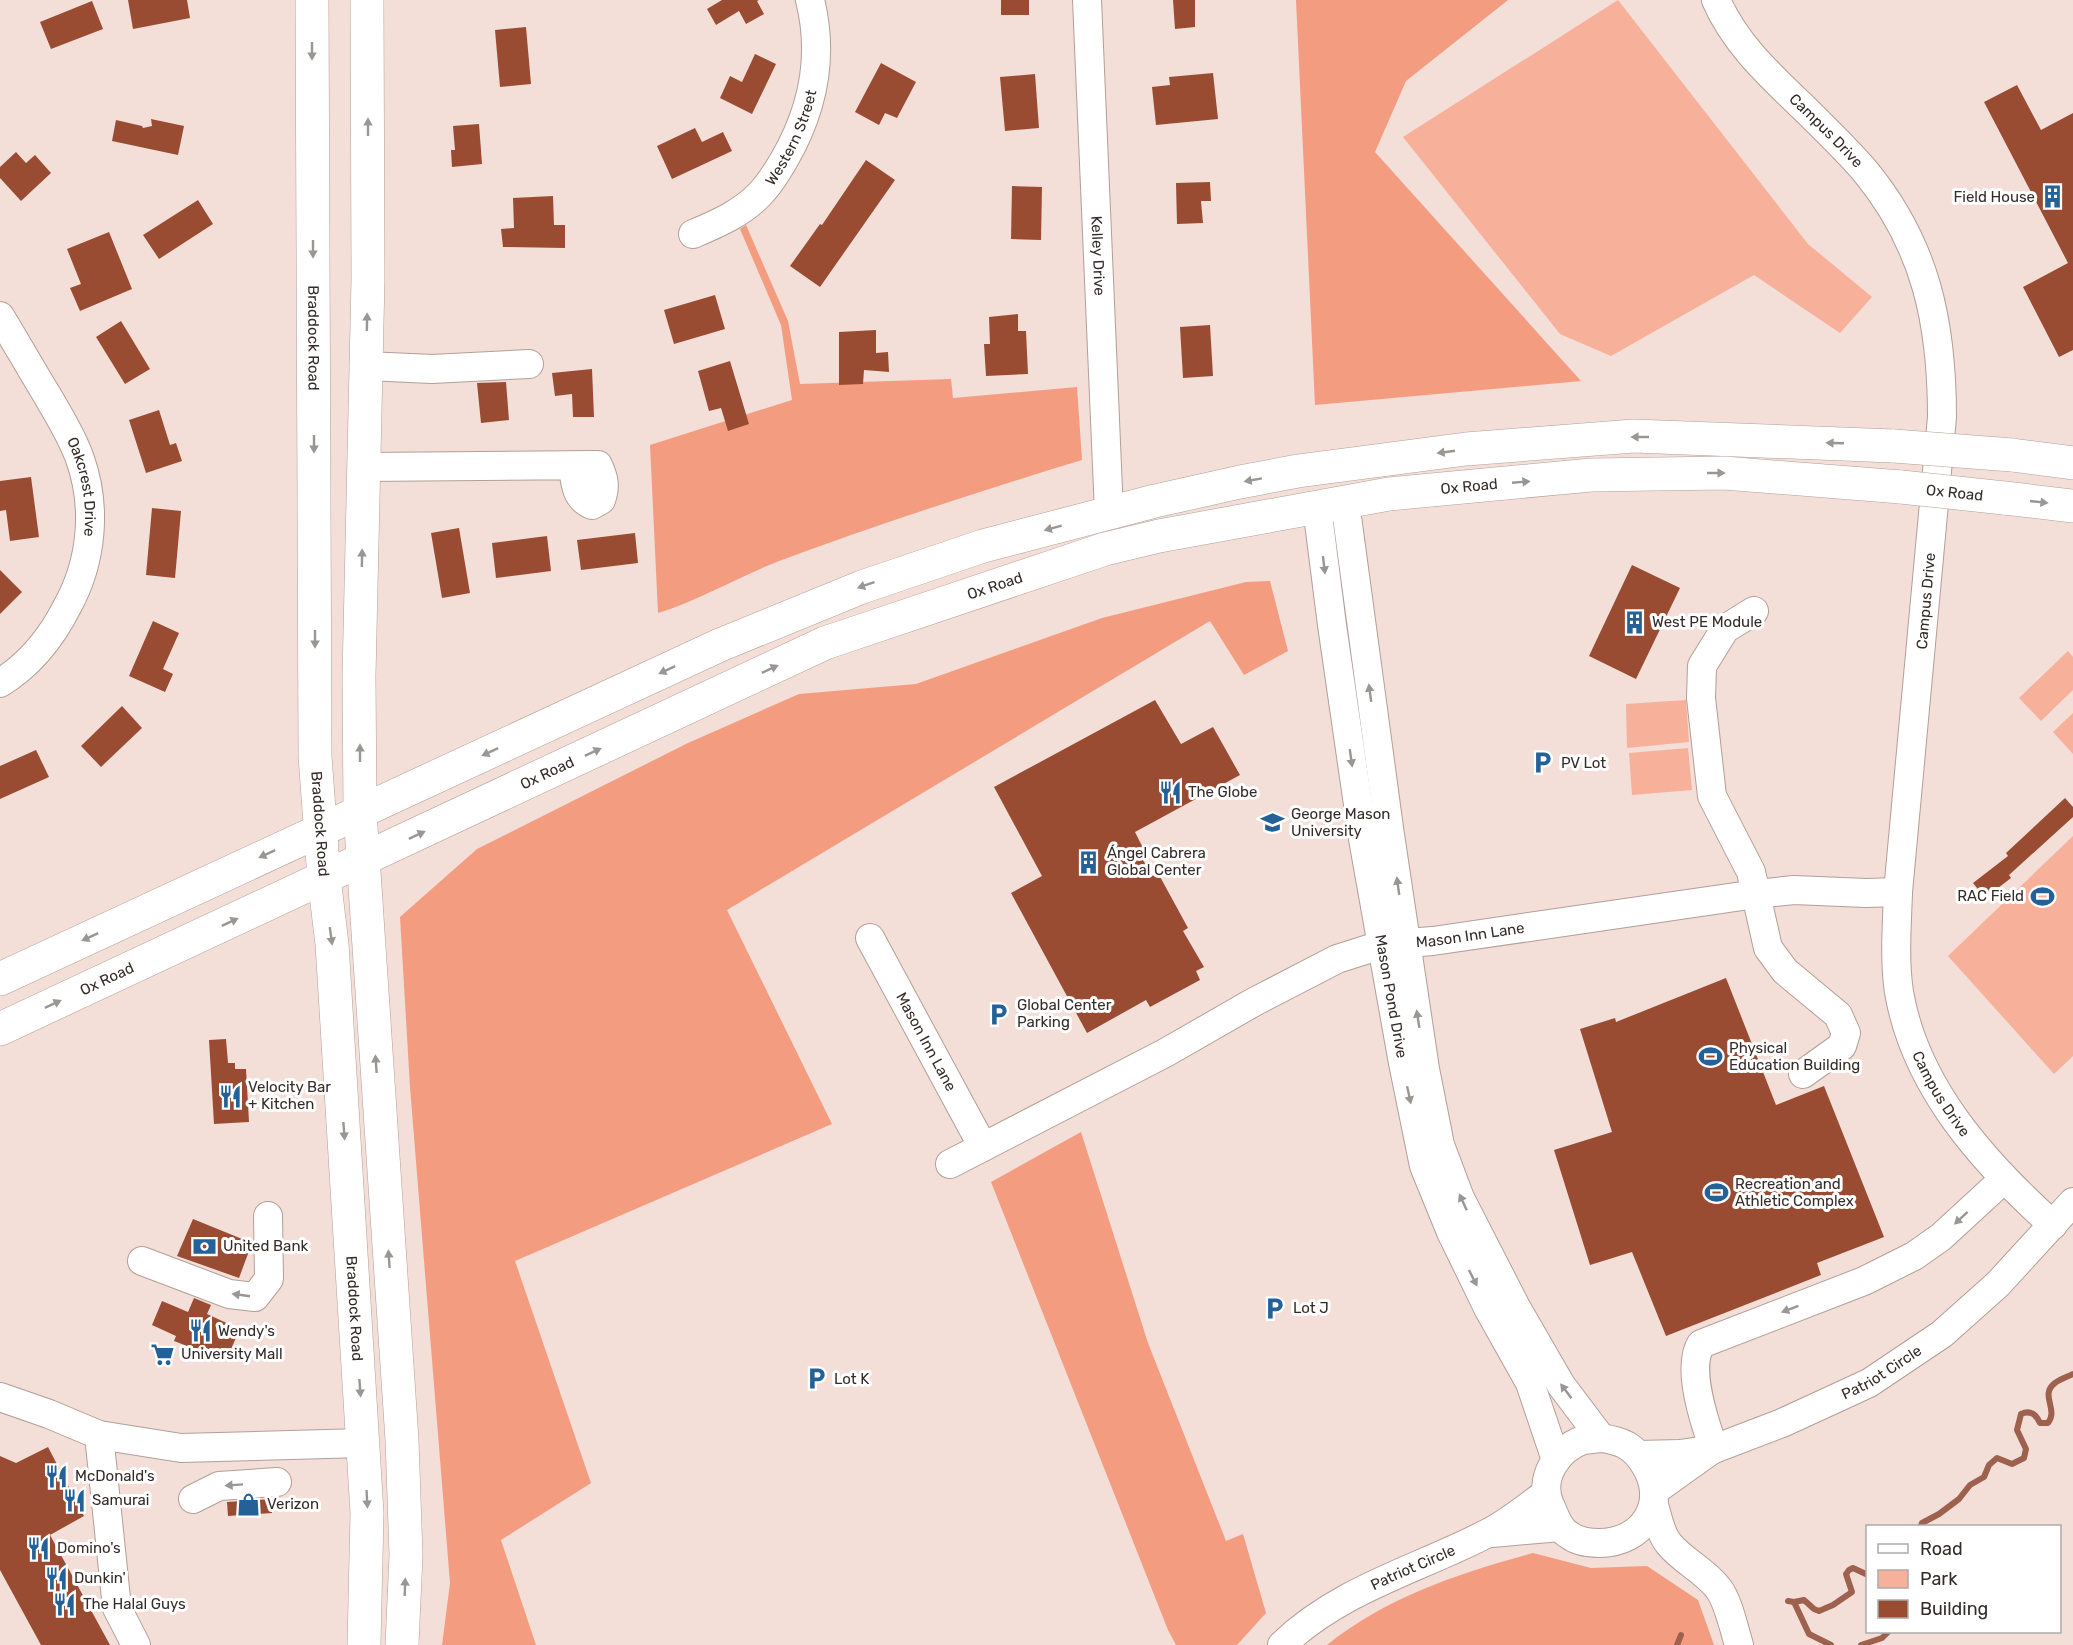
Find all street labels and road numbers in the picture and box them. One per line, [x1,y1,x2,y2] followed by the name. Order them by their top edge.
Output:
[761,88,820,189] street label: Western Street
[1786,90,1867,171] street label: Campus Drive
[1087,215,1109,296] street label: Kelley Drive
[304,285,323,391] street label: Braddock Road
[63,434,99,537] street label: Oakcrest Drive
[1440,475,1499,498] street label: Ox Road
[1925,481,1984,505] street label: Ox Road
[1913,552,1939,650] street label: Campus Drive
[965,568,1025,604] street label: Ox Road
[517,753,577,793] street label: Ox Road
[307,771,333,877] street label: Braddock Road
[1415,919,1526,951] street label: Mason Inn Lane
[1371,933,1411,1060] street label: Mason Pond Drive
[77,959,137,999] street label: Ox Road
[892,989,960,1094] street label: Mason Inn Lane
[1908,1048,1974,1140] street label: Campus Drive
[342,1255,367,1362] street label: Braddock Road
[1839,1341,1925,1403] street label: Patriot Circle
[1368,1541,1458,1594] street label: Patriot Circle

